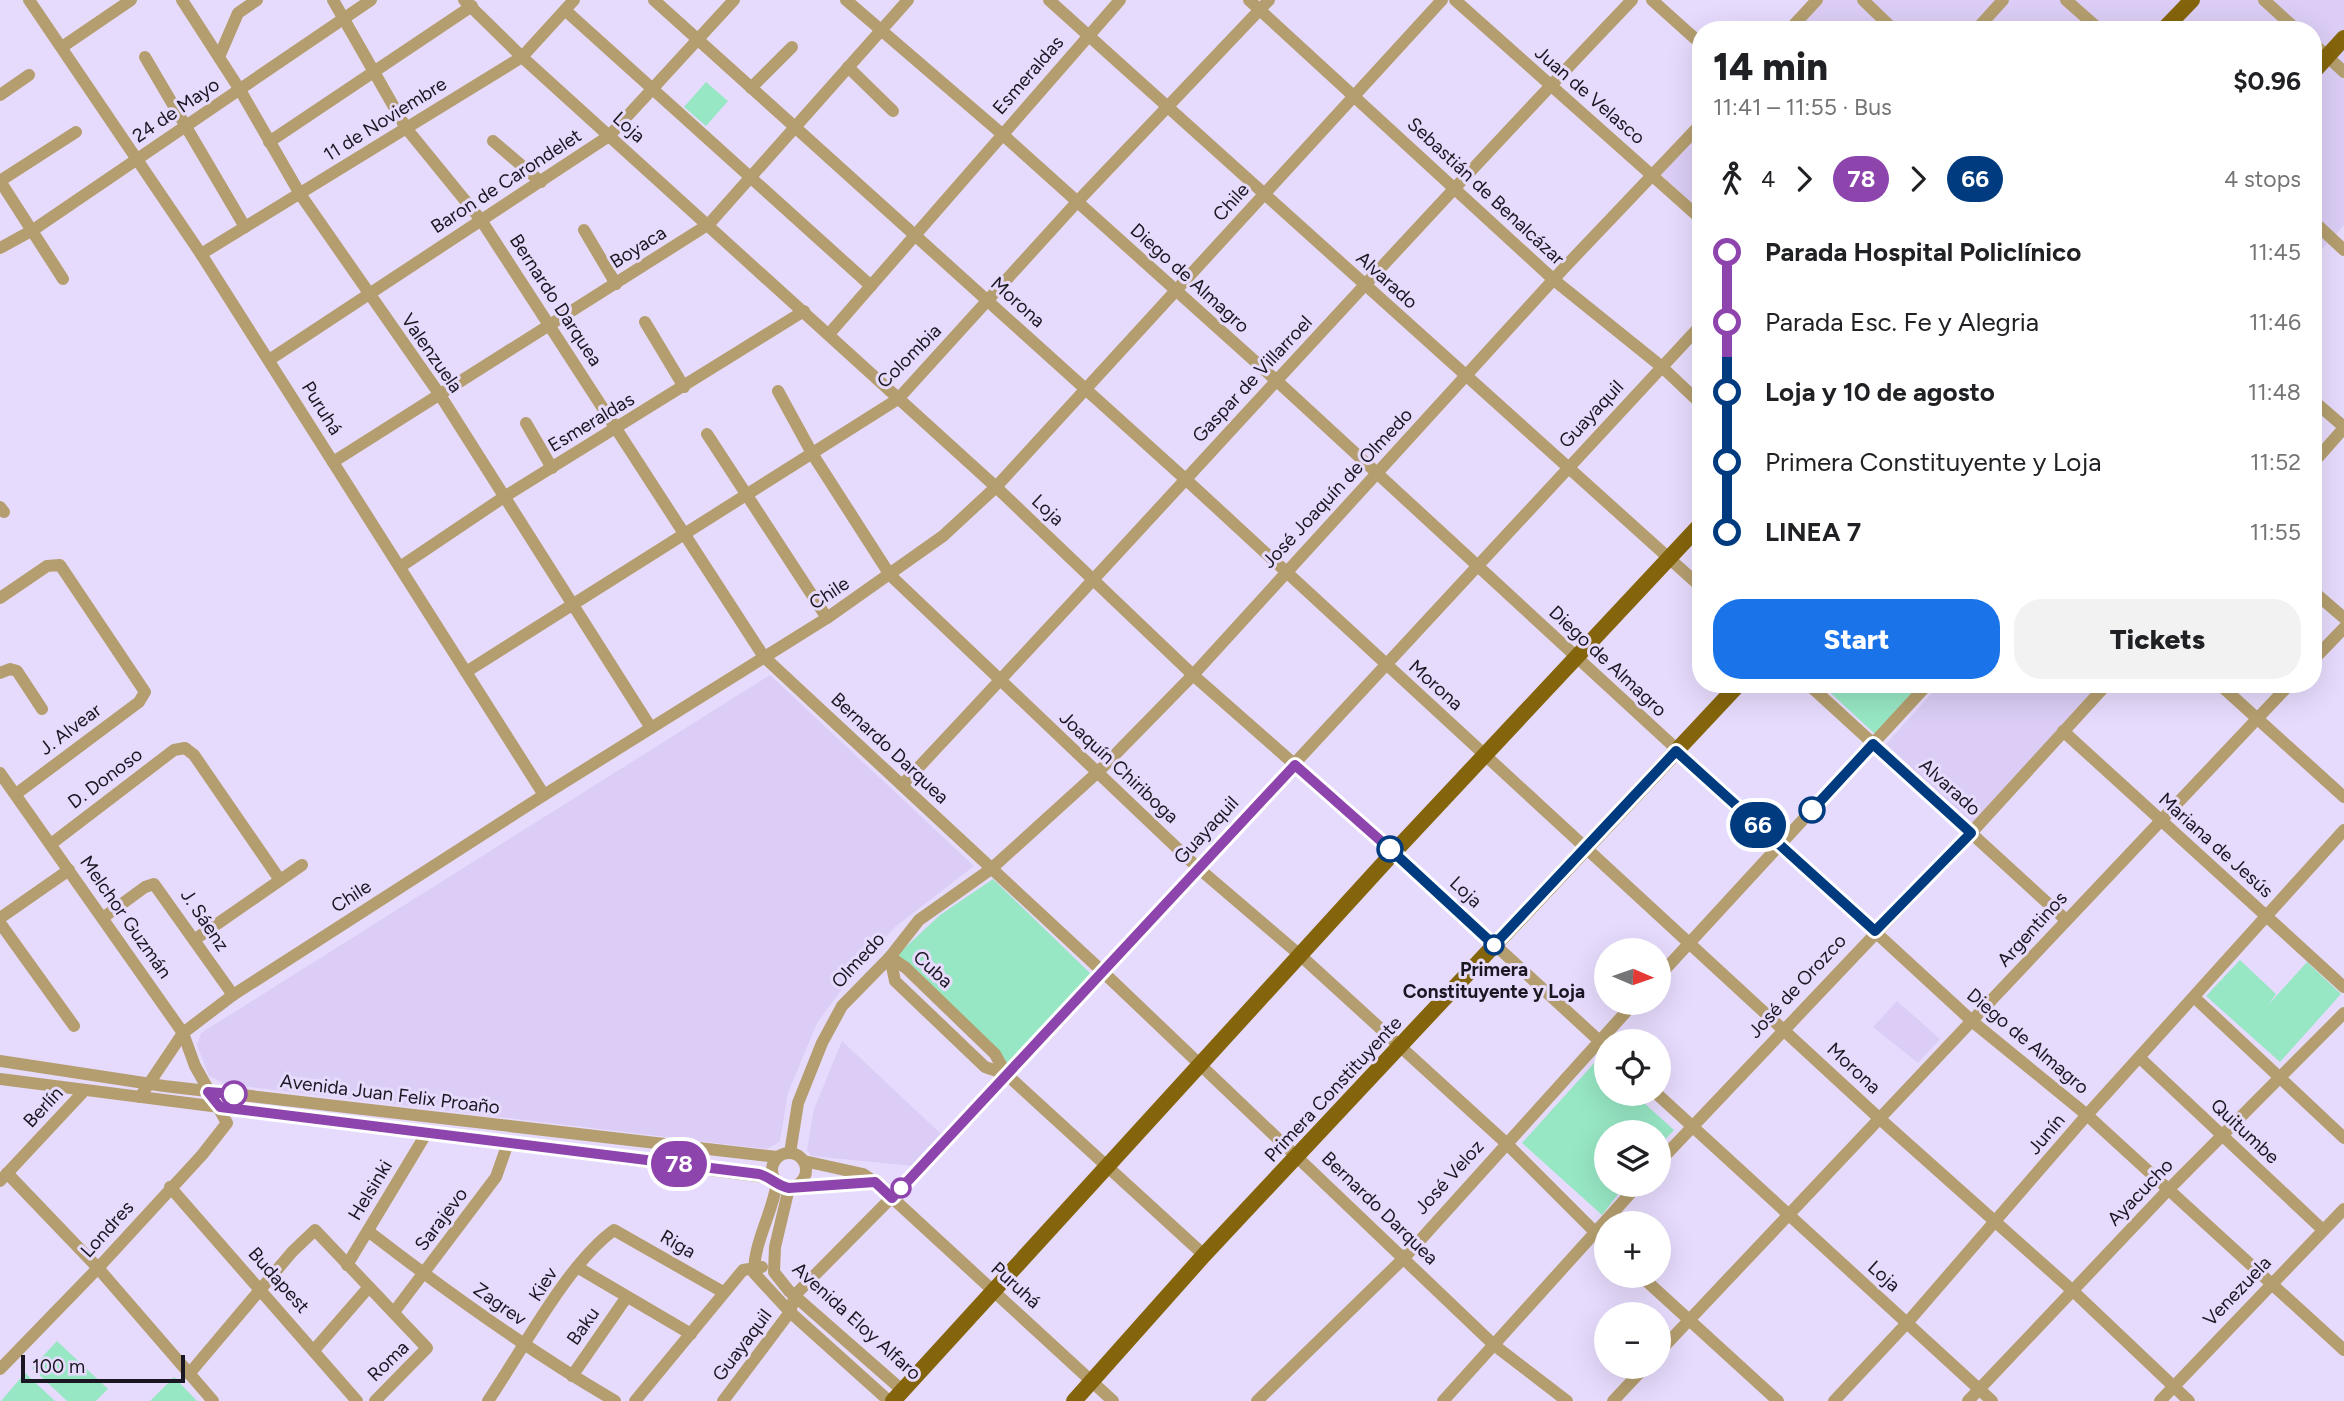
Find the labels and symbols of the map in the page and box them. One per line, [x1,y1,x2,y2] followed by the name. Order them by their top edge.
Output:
[988,31,1068,119] street label: Esmeraldas
[1530,41,1650,149] street label: Juan de Velasco
[319,72,451,166] street label: 11 de Noviembre
[128,73,224,147] street label: 24 de Mayo
[608,107,650,147] street label: Loja
[1403,112,1570,270] street label: Sebastián de Benalcázar
[426,124,586,238] street label: Baron de Carondelet
[1208,178,1254,226] street label: Chile
[1126,218,1254,338] street label: Diego de Almagro
[606,221,670,273] street label: Boyaca
[505,230,607,370] street label: Bernardo Darquea
[1352,246,1422,314] street label: Alvarado
[986,272,1050,332] street label: Morona
[396,309,468,397] street label: Valenzuela
[1187,311,1317,447] street label: Gaspar de Villarroel
[872,319,946,393] street label: Colombia
[1554,375,1628,453] street label: Guayaquil
[297,377,347,439] street label: Puruhá
[544,387,638,457] street label: Esmeraldas
[1257,403,1417,573] street label: José Joaquín de Olmedo
[1027,489,1069,531] street label: Loja
[805,572,853,614] street label: Chile
[1544,601,1672,721] street label: Diego de Almagro
[1404,655,1468,715] street label: Morona
[826,687,954,809] street label: Bernardo Darquea
[34,698,106,760] street label: J. Alvear
[1055,706,1183,828] street label: Joaquín Chiriboga
[63,743,147,813] street label: D. Donoso
[1915,753,1985,821] street label: Alvarado
[2154,788,2278,902] street label: Mariana de Jesús
[1169,791,1243,869] street label: Guayaquil
[1799,797,1825,823] unlabelled marker
[1726,802,1789,848] line badge: 66
[1377,836,1403,862] unlabelled marker
[75,851,177,983] street label: Melchor Guzmán
[1445,871,1487,913] street label: Loja
[327,875,375,917] street label: Chile
[176,885,234,955] street label: J. Sáenz
[1992,886,2072,971] street label: Argentinos
[827,927,889,993] street label: Olmedo
[1743,929,1851,1043] street label: José de Orozco
[1484,935,1504,955] marker: Primera Constituyente y Loja
[1594,938,1671,1015] north arrow
[909,945,957,993] street label: Cuba
[1403,958,1585,1003] place label: Primera Constituyente y Loja
[1962,983,2094,1099] street label: Diego de Almagro
[1259,1011,1407,1167] street label: Primera Constituyente
[1822,1037,1886,1099] street label: Morona
[279,1069,501,1119] street label: Avenida Juan Felix Proaño
[221,1081,247,1107] unlabelled marker
[18,1082,68,1132] street label: Berlín
[2206,1094,2284,1168] street label: Quitumbe
[2022,1109,2070,1159] street label: Junín
[1410,1135,1488,1219] street label: José Veloz
[648,1141,710,1187] line badge: 78
[1317,1147,1443,1269] street label: Bernardo Darquea
[2102,1153,2178,1231] street label: Ayacucho
[343,1156,397,1224] street label: Helsinki
[891,1178,911,1198] unlabelled marker
[410,1183,472,1255] street label: Sarajevo
[76,1196,138,1262] street label: Londres
[656,1225,700,1263] street label: Riga
[243,1242,315,1318] street label: Budapest
[2198,1251,2276,1331] street label: Venezuela
[1863,1256,1905,1296] street label: Loja
[788,1257,926,1385] street label: Avenida Eloy Alfaro
[986,1257,1046,1313] street label: Puruhá
[524,1263,563,1305] street label: Kiev
[469,1278,531,1331] street label: Zagrev
[562,1303,604,1349] street label: Baku
[707,1304,777,1386] street label: Guayaquil
[362,1336,414,1386] street label: Roma
[21,1352,186,1384] scale bar

